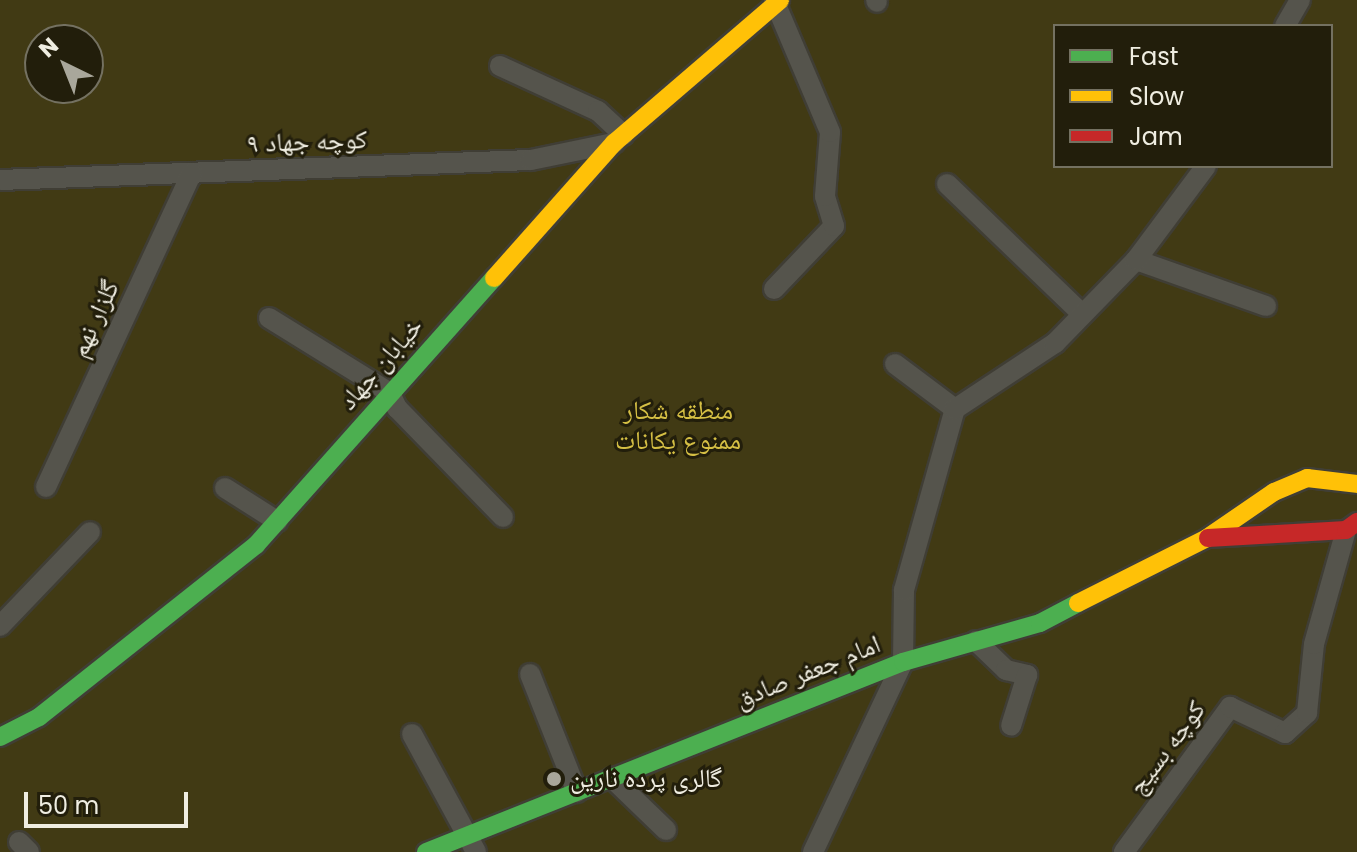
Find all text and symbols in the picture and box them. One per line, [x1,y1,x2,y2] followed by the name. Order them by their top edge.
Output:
[24,24,104,104] north arrow
[1053,24,1333,168] legend
[32,31,65,65] text: N
[1129,40,1179,73] text: Fast
[1129,80,1184,113] text: Slow
[1129,120,1183,153] text: Jam
[246,124,368,160] street label: کوچه جهاد ۹
[64,275,126,363] street label: گلزار نهم
[332,311,430,417] street label: خیابان جهاد
[615,395,741,456] park label: منطقه شکار ممنوع یکانات
[731,629,885,715] street label: امام جعفر صادق
[1122,695,1212,801] street label: کوچه بسیج
[570,763,722,795] place label: گالری پرده نارین
[545,770,563,788] marker: گالری پرده نارین
[28,776,192,826] scale bar
[38,789,99,822] text: 50 m

